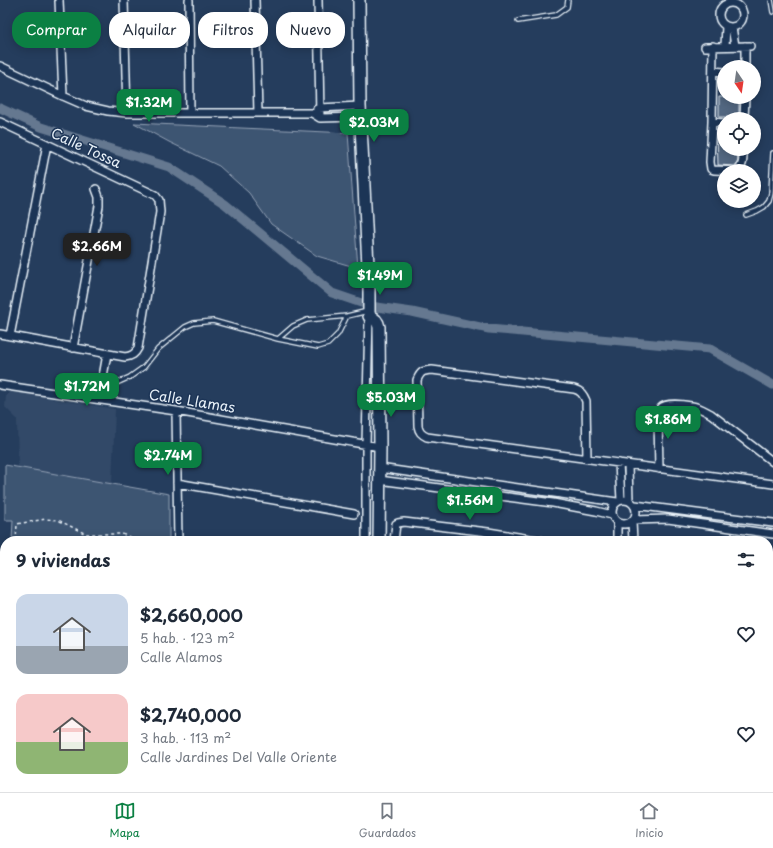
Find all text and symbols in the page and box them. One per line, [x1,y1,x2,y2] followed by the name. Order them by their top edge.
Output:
[12,12,101,48] chip: Comprar
[109,12,190,48] chip: Alquilar
[198,12,268,48] chip: Filtros
[276,12,345,48] chip: Nuevo
[717,60,761,104] north arrow
[717,60,761,208] map controls
[116,89,182,123] pin: $1.32M
[125,92,173,111] text: $1.32M
[341,109,407,143] pin: $2.03M
[349,112,399,131] text: $2.03M
[717,112,761,156] button: locate
[48,122,125,173] street label: Calle Tossa
[717,164,761,208] button: layers
[64,233,130,267] pin: $2.66M
[72,236,122,255] text: $2.66M
[347,262,413,296] pin: $1.49M
[357,265,403,284] text: $1.49M
[54,373,120,407] pin: $1.72M
[64,376,110,395] text: $1.72M
[147,383,237,418] street label: Calle Llamas
[358,384,424,418] pin: $5.03M
[366,387,416,406] text: $5.03M
[635,406,701,440] pin: $1.86M
[645,409,691,428] text: $1.86M
[135,442,201,476] pin: $2.74M
[144,445,192,464] text: $2.74M
[437,487,503,521] pin: $1.56M
[446,490,494,509] text: $1.56M
[16,547,111,573] text: 9 viviendas
[735,549,757,571] icon: filters
[140,602,243,628] text: $2,660,000
[48,610,96,658] icon: home
[735,623,757,645] icon: heart
[140,628,235,647] text: 5 hab. · 123 m²
[140,647,222,666] text: Calle Alamos
[140,702,241,728] text: $2,740,000
[48,710,96,758] icon: home
[735,723,757,745] icon: heart
[140,728,231,747] text: 3 hab. · 113 m²
[140,747,337,766] text: Calle Jardines Del Valle Oriente
[110,800,140,841] tab: Mapa
[359,800,416,841] tab: Guardados
[635,800,663,841] tab: Inicio

